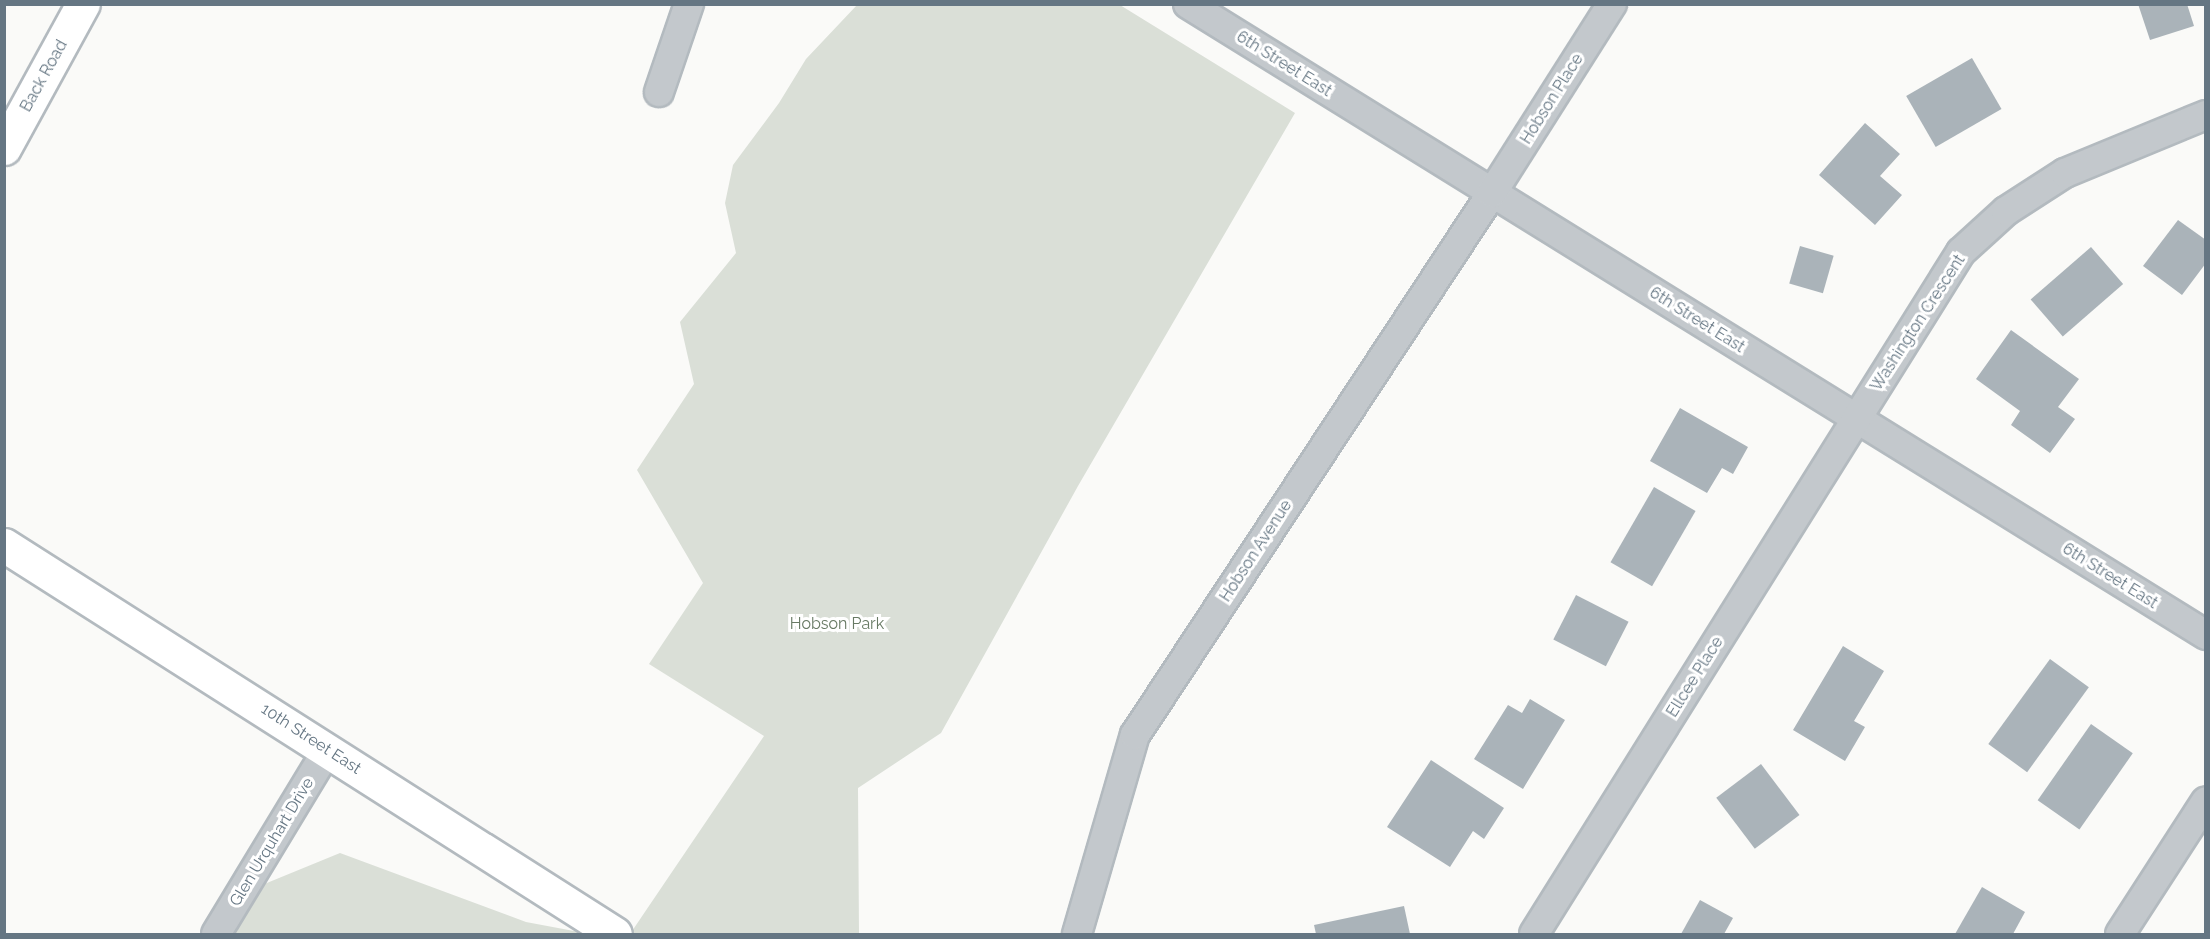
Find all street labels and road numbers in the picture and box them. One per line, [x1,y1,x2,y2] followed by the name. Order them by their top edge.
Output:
[1233,27,1335,101] street label: 6th Street East
[16,37,72,115] street label: Back Road
[1517,50,1587,148] street label: Hobson Place
[1867,251,1969,395] street label: Washington Crescent
[1646,283,1748,357] street label: 6th Street East
[1216,496,1296,606] street label: Hobson Avenue
[2059,539,2161,613] street label: 6th Street East
[1663,633,1727,721] street label: Ellcee Place
[257,700,365,778] street label: 10th Street East
[226,774,318,910] street label: Glen Urquhart Drive

